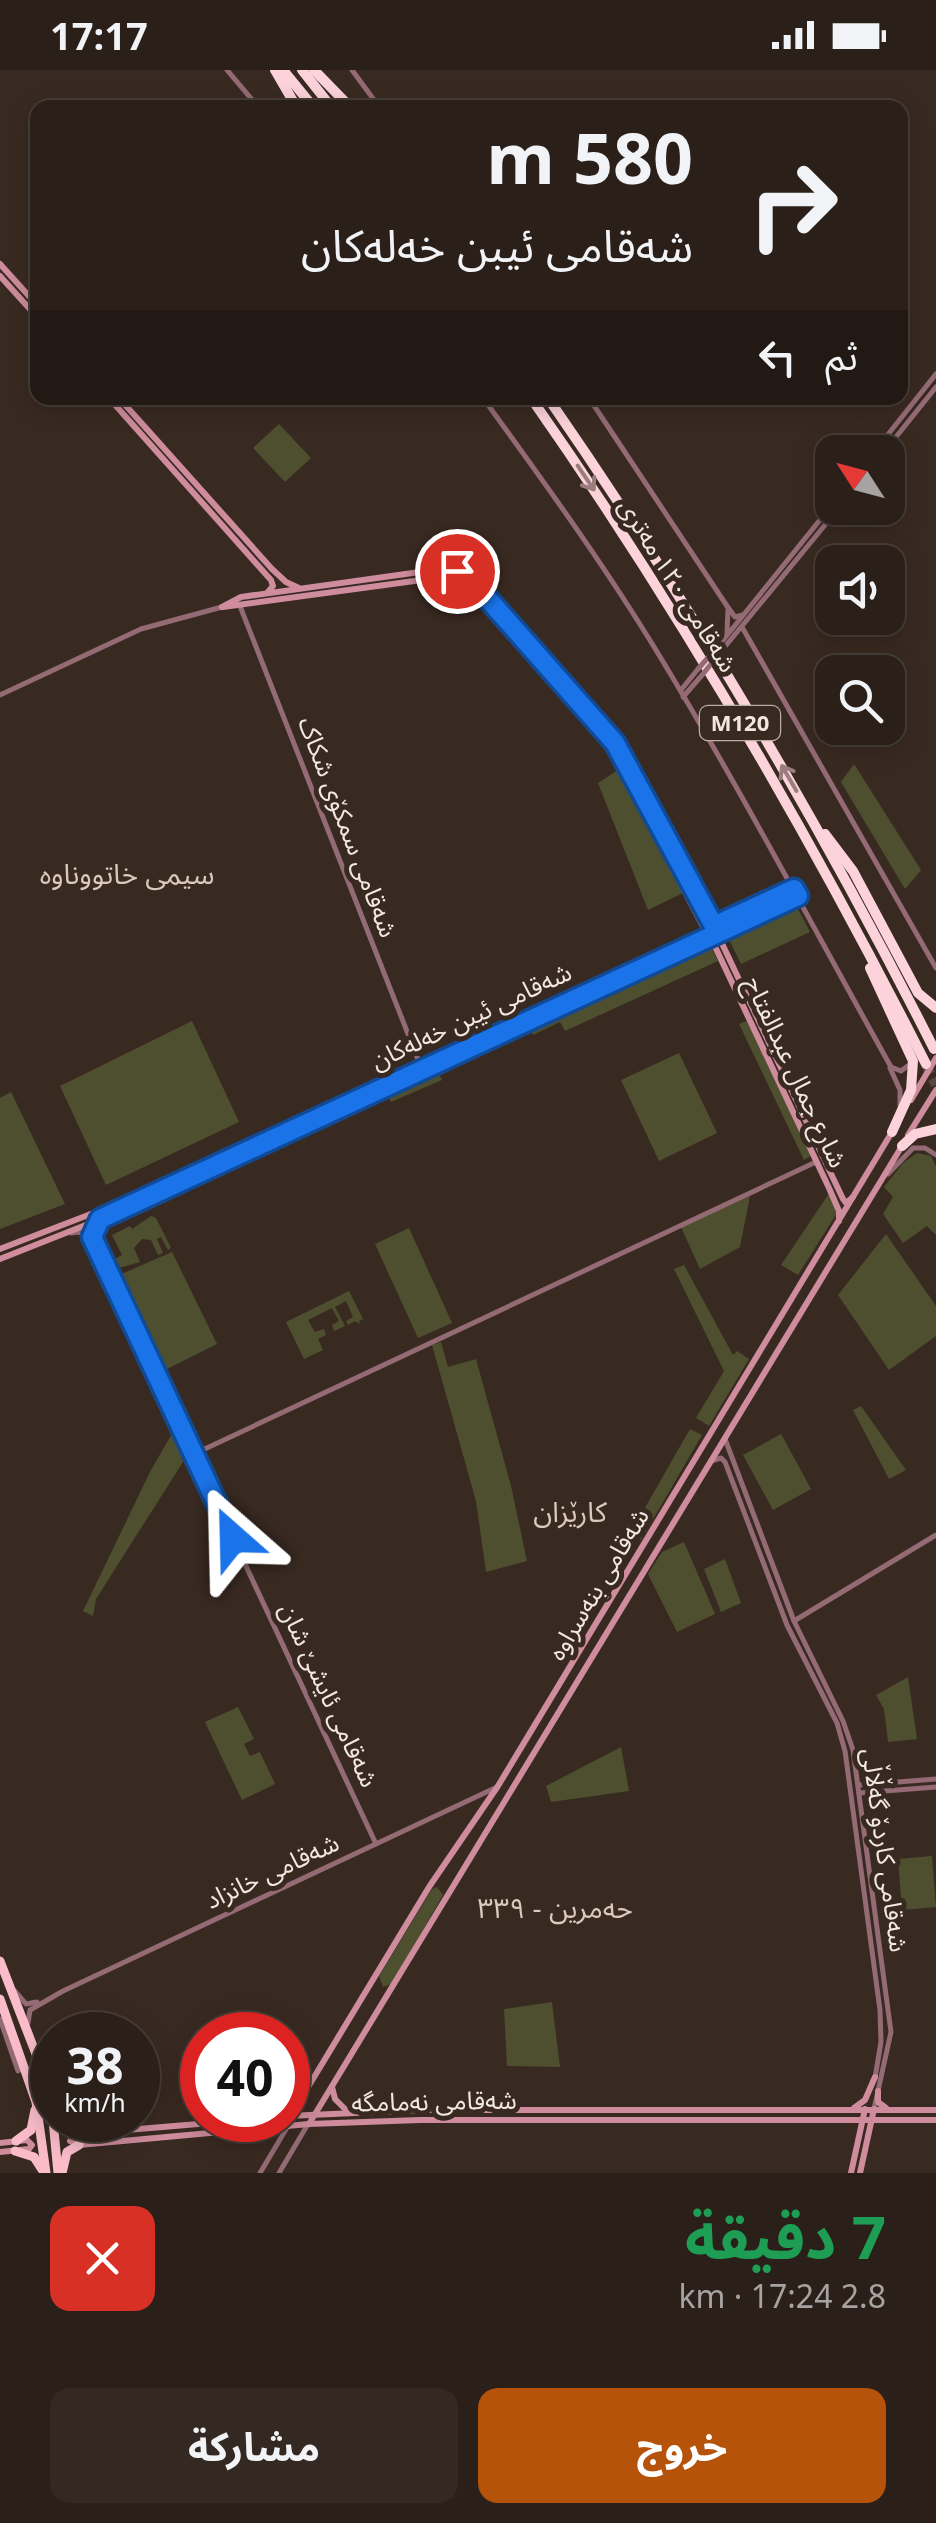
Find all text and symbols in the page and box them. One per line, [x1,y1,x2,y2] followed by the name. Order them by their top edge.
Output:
[50,9,148,61] text: 17:17
[486,109,693,205] text: 580 m
[728,140,858,270] icon: right
[301,214,693,275] text: شەقامی ئیبن خەلەکان
[825,329,858,381] text: ثم
[750,330,805,385] icon: left
[815,435,905,525] north arrow
[815,435,905,745] map controls
[575,464,596,492] one-way arrow
[612,491,746,678] street label: شەقامی ١٢٠ مەتری
[415,529,500,614] pin
[430,544,485,599] icon: arrive
[815,545,905,635] button: sound
[815,655,905,745] button: search
[700,706,780,740] road number: M120
[291,711,407,942] street label: شەقامی سمکۆی شکاک
[779,764,799,793] one-way arrow
[40,854,214,892] district label: سیمی خاتووناوه
[365,954,576,1077] street label: شەقامی ئیبن خەلەکان
[735,970,856,1174] street label: شارع جمال عبدالفتاح
[181,1486,285,1590] position arrow
[533,1492,607,1530] district label: کارێزان
[538,1501,656,1666] street label: شەقامی بنەسراوە
[272,1597,388,1792] street label: شەقامی ئایشێ شان
[855,1746,917,1954] street label: شەقامی کاردۆ گەڵاڵی
[199,1824,344,1916] street label: شەقامی خانزاد
[477,1888,633,1926] district label: حەمرین - ٣٣٩
[180,2012,310,2142] speed limit sign: 40
[66,2031,124,2099] text: 38
[351,2082,517,2118] street label: شەقامی نەمامگە
[64,2085,126,2119] text: km/h
[685,2195,886,2277] text: 7 دقيقة
[50,2206,155,2311] button: close
[678,2274,886,2317] text: 2.8 km · 17:24
[50,2388,458,2503] button: مشاركة
[478,2388,886,2503] button: خروج

